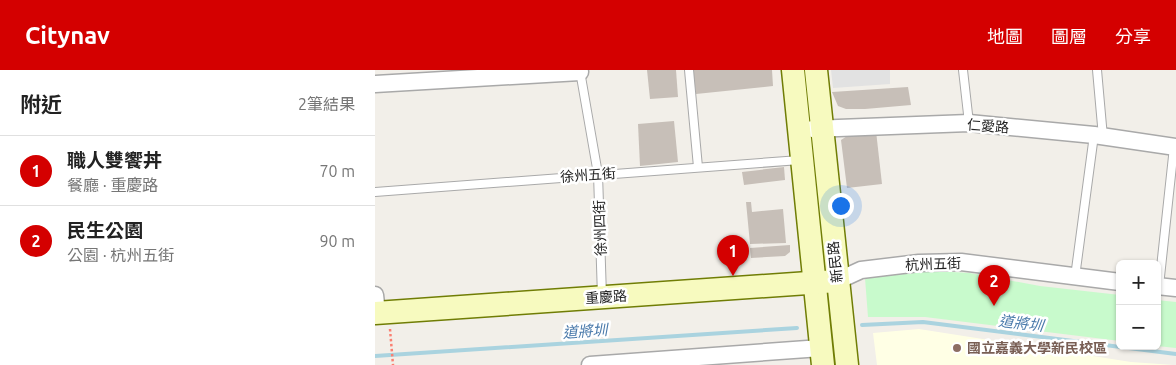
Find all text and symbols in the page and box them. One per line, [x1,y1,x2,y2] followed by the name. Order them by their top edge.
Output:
[25,22,110,49] text: Citynav
[987,26,1023,46] text: 地圖
[1051,26,1087,46] text: 圖層
[1115,26,1151,46] text: 分享
[20,92,62,116] text: 附近
[298,95,355,113] text: 2筆結果
[966,117,1010,135] street label: 仁愛路
[67,149,162,171] text: 職人雙饗丼
[31,162,41,180] text: 1
[319,162,355,180] text: 70 m
[560,165,616,185] street label: 徐州五街
[67,176,158,194] text: 餐廳 · 重慶路
[828,193,854,219] your location
[591,200,609,256] street label: 徐州四街
[67,219,143,241] text: 民生公園
[31,232,41,250] text: 2
[319,232,355,250] text: 90 m
[717,235,749,276] pin: 1
[825,240,845,284] street label: 新民路
[67,246,174,264] text: 公園 · 杭州五街
[905,255,961,273] street label: 杭州五街
[1116,260,1161,350] map controls
[1116,260,1161,305] button: +
[978,265,1010,306] pin: 2
[584,288,628,306] street label: 重慶路
[1116,305,1161,350] button: −
[998,312,1046,334] water label: 道將圳
[562,321,610,341] water label: 道將圳
[967,340,1107,356] place label: 國立嘉義大學新民校區
[951,342,963,354] marker: 國立嘉義大學新民校區

